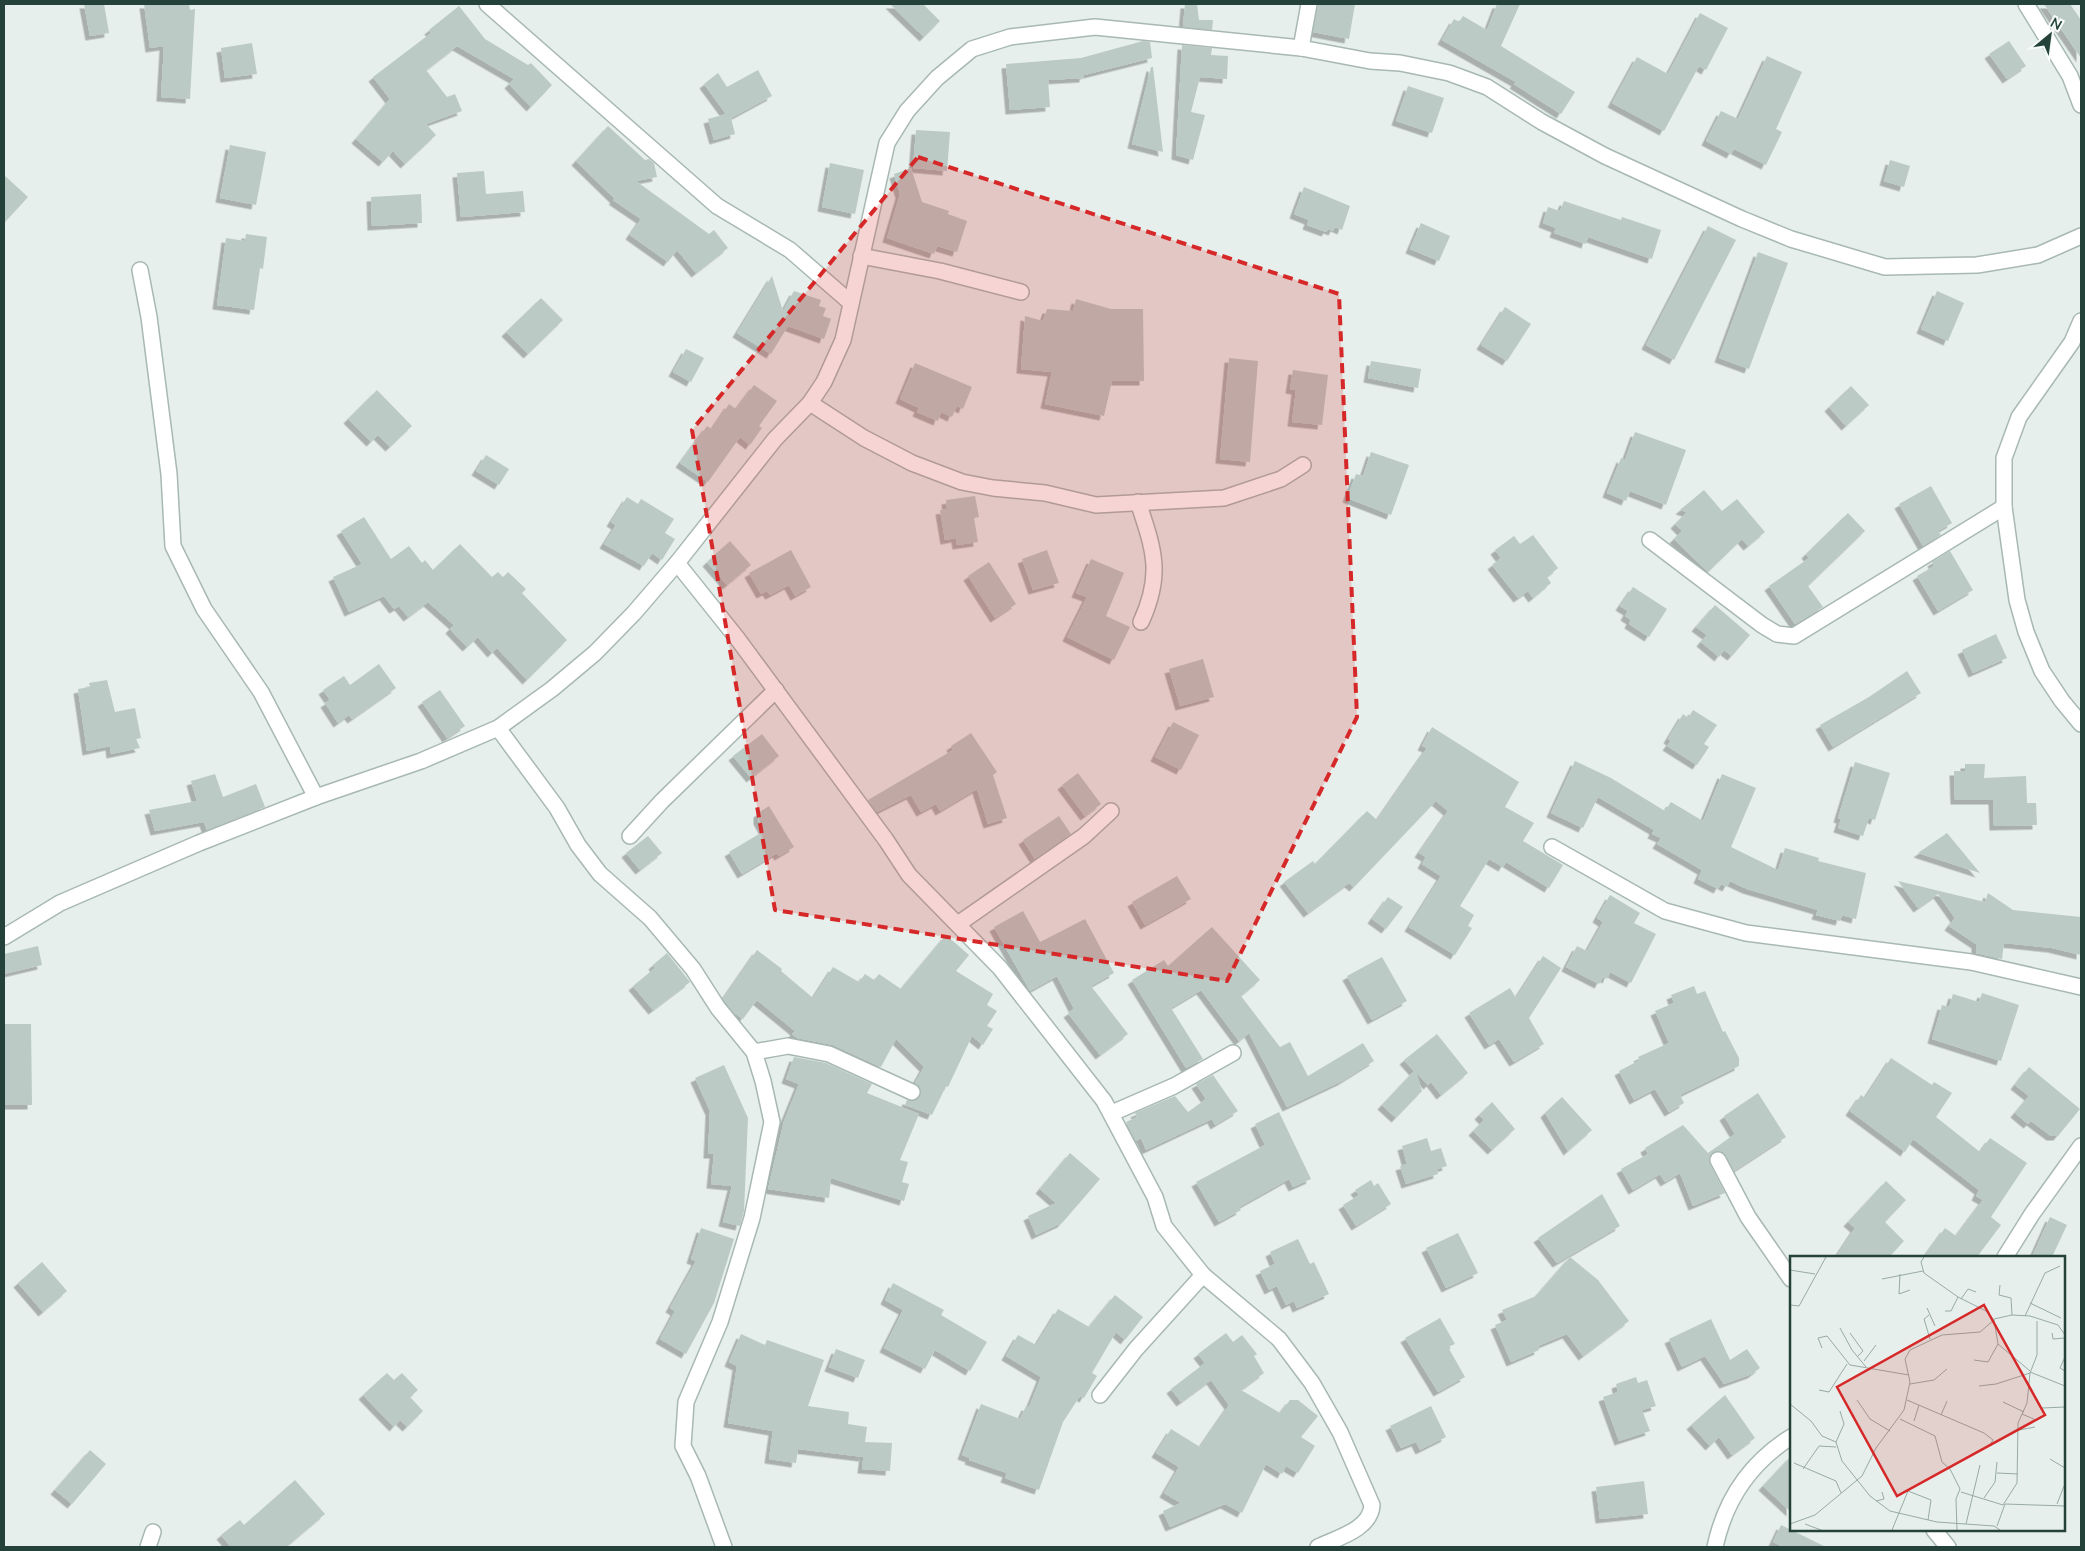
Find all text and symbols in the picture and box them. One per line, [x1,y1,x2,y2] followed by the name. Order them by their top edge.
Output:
[2025,10,2075,60] north arrow
[2047,13,2065,34] text: N
[1790,1256,2065,1531] inset map

